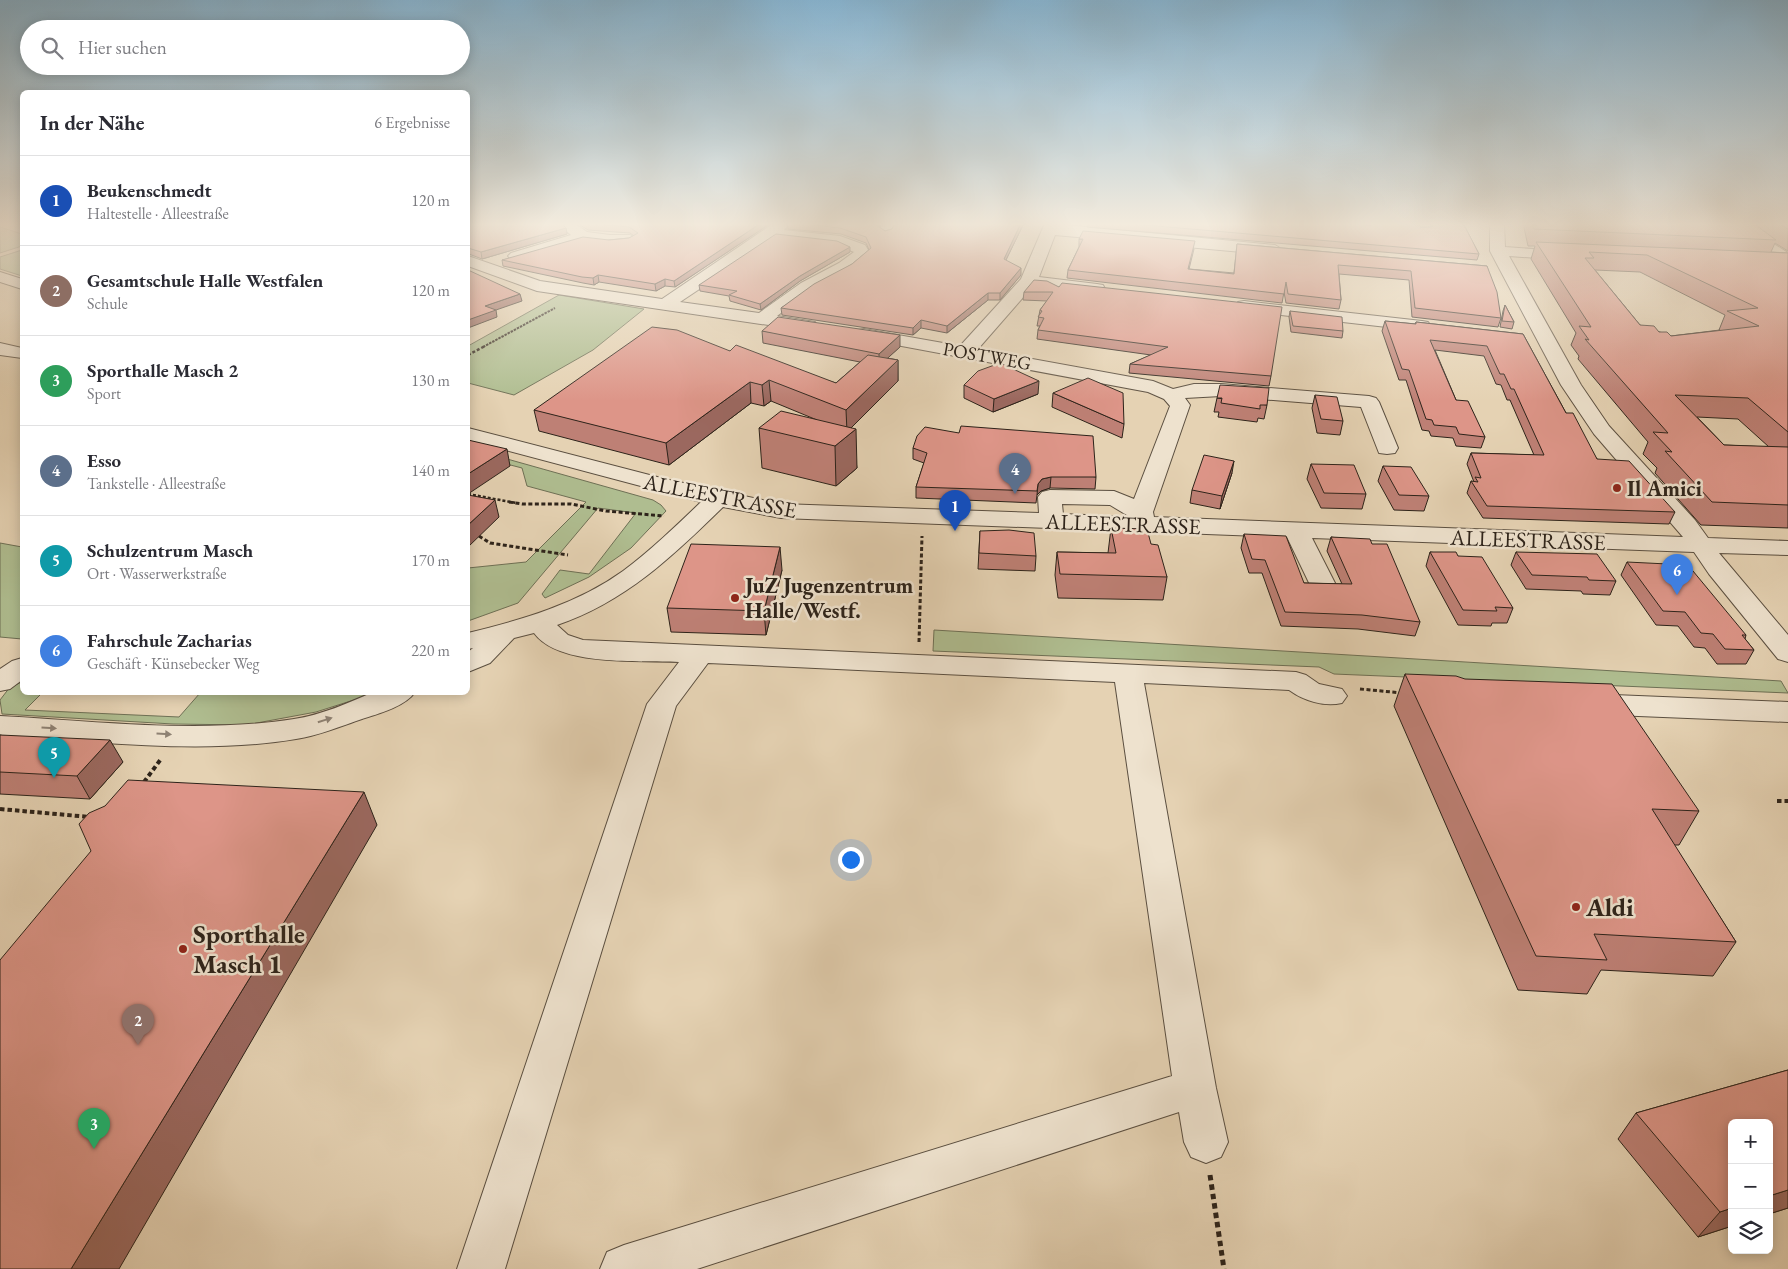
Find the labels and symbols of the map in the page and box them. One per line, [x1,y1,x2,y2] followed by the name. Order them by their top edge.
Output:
[941,336,1033,376] street label: POSTWEG
[999,453,1031,494] pin: 4
[640,467,799,525] street label: ALLEESTRASSE
[1627,474,1703,503] place label: Il Amici
[1611,482,1623,494] marker: Il Amici
[939,490,971,531] pin: 1
[1044,507,1201,541] street label: ALLEESTRASSE
[1449,523,1606,557] street label: ALLEESTRASSE
[1661,554,1693,595] pin: 6
[743,571,914,625] place label: JuZ Jugenzentrum Halle/Westf.
[729,592,741,604] marker: JuZ Jugenzentrum Halle/Westf.
[318,716,333,724] one-way arrow
[41,725,57,733] one-way arrow
[156,730,172,738] one-way arrow
[38,737,70,778] pin: 5
[838,847,864,873] your location
[1585,890,1634,924] place label: Aldi
[1570,901,1582,913] marker: Aldi
[193,917,305,981] place label: Sporthalle Masch 1
[177,943,189,955] marker: Sporthalle Masch 1
[122,1004,154,1045] pin: 2
[78,1108,110,1149] pin: 3

